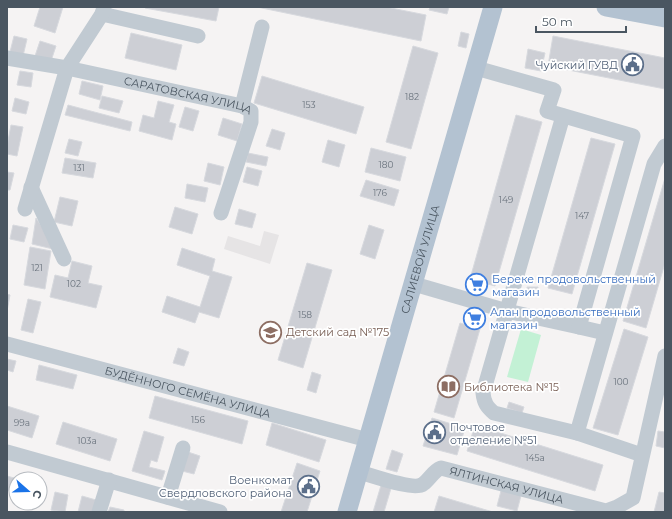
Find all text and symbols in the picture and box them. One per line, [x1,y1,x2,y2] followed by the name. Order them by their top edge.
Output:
[536,8,626,34] scale bar
[542,14,573,29] text: 50 m
[620,52,646,78] public building icon: Чуйский ГУВД
[536,58,618,72] place label: Чуйский ГУВД
[123,74,256,118] street label: САРАТОВСКАЯ УЛИЦА
[405,91,419,102] house number: 182
[302,99,316,110] house number: 153
[379,159,394,170] house number: 180
[73,162,85,173] house number: 131
[373,187,387,198] house number: 176
[499,194,514,205] house number: 149
[398,202,443,315] street label: САЛИЕВОЙ УЛИЦА
[575,210,589,221] house number: 147
[31,262,43,273] house number: 121
[464,272,490,298] supermarket icon: Береке продовольственный магазин
[492,272,656,299] place label: Береке продовольственный магазин
[67,278,81,289] house number: 102
[462,305,488,331] supermarket icon: Алан продовольственный магазин
[490,305,641,332] place label: Алан продовольственный магазин
[298,309,312,320] house number: 158
[257,319,283,345] school or university icon: Детский сад №175
[286,325,389,339] place label: Детский сад №175
[103,363,273,421] street label: БУДЁННОГО СЕМЁНА УЛИЦА
[435,374,461,400] library icon: Библиотека №15
[613,376,629,387] house number: 100
[464,380,559,394] place label: Библиотека №15
[191,414,205,425] house number: 156
[14,417,30,428] house number: 99a
[422,420,448,446] public building icon: Почтовое отделение №51
[450,420,537,447] place label: Почтовое отделение №51
[77,435,97,446] house number: 103a
[525,452,545,463] house number: 145a
[448,463,566,507] street label: ЯЛТИНСКАЯ УЛИЦА
[8,471,48,511] north arrow
[159,473,293,500] place label: Военкомат Свердловского района
[295,473,321,499] public building icon: Военкомат Свердловского района
[29,488,45,501] text: С

